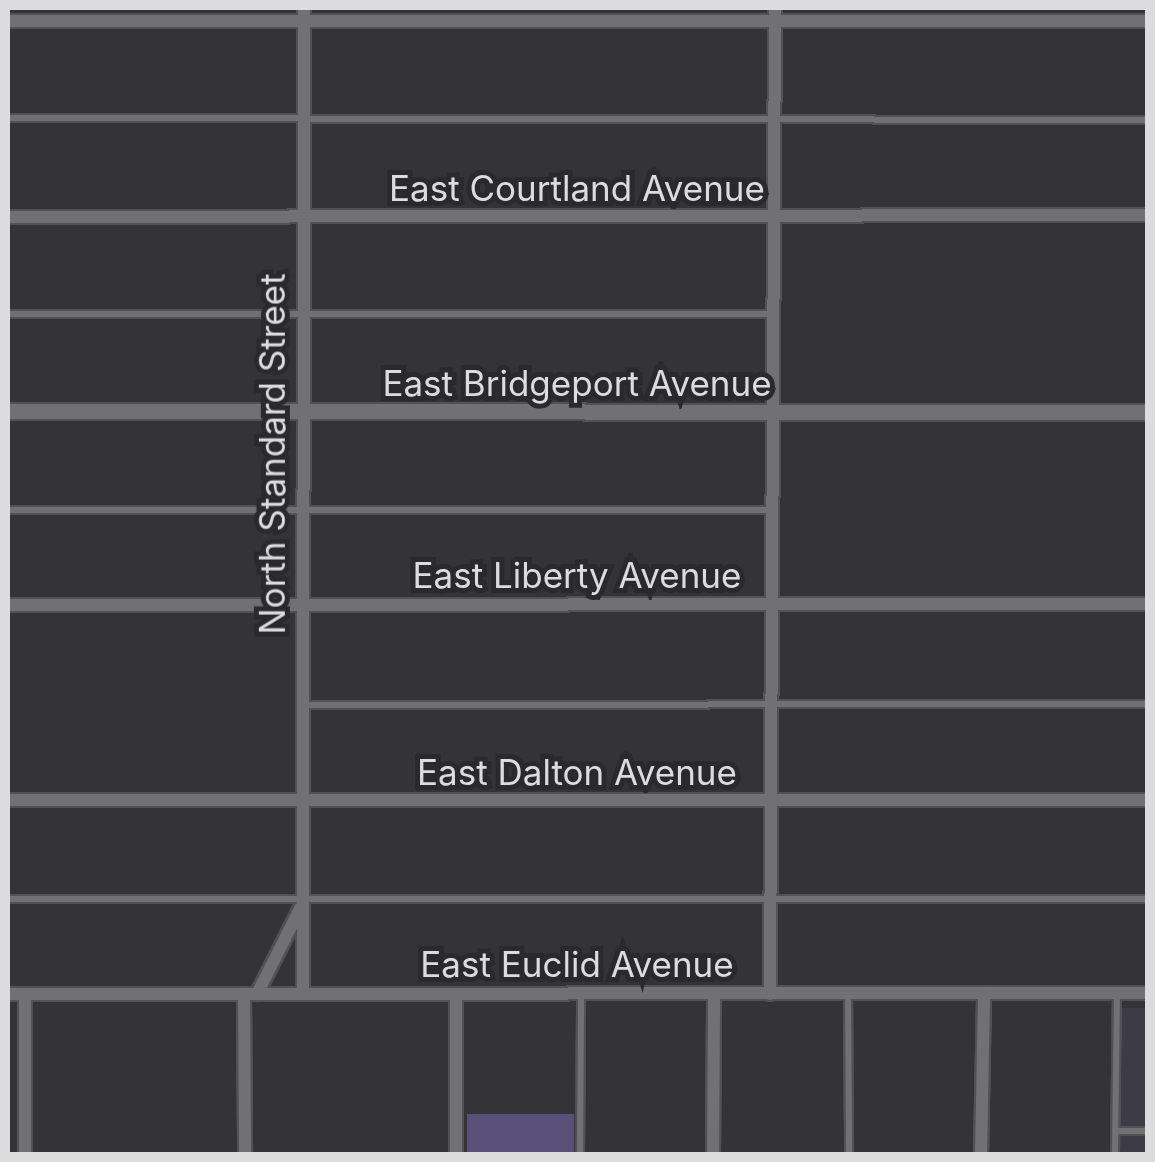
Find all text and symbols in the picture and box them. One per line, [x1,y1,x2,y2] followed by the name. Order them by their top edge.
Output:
[389,167,765,209] street label: East Courtland Avenue
[251,273,293,635] street label: North Standard Street
[382,362,772,404] street label: East Bridgeport Avenue
[413,554,741,596] street label: East Liberty Avenue
[417,751,737,793] street label: East Dalton Avenue
[420,943,734,985] street label: East Euclid Avenue

